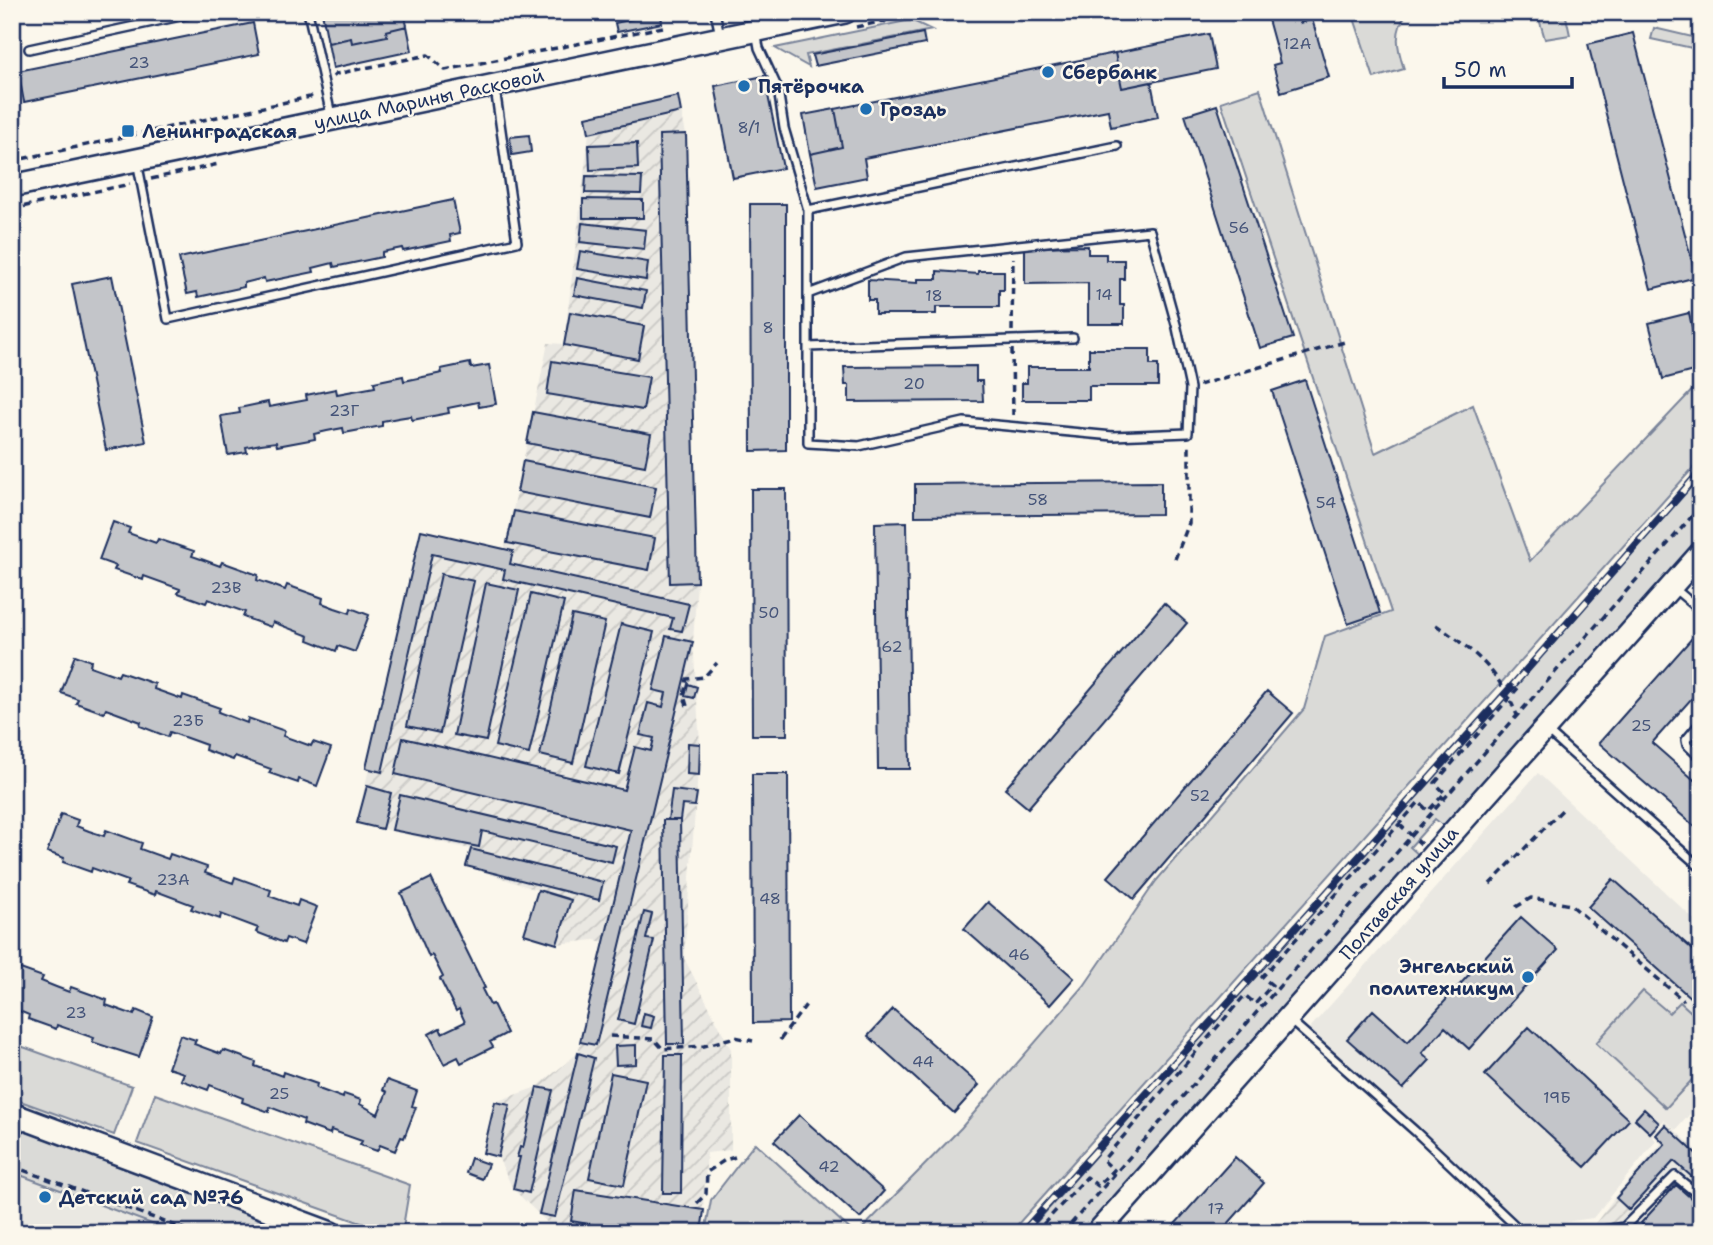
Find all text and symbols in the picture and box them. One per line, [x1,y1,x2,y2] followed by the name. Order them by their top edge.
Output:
[1283,33,1311,54] house number: 12А
[1444,46,1571,90] scale bar
[128,52,150,73] house number: 23
[1454,56,1507,84] text: 50 m
[1062,60,1157,85] place label: Сбербанк
[312,62,546,136] street label: улица Марины Расковой
[1040,64,1056,80] marker: Сбербанк
[758,74,864,99] place label: Пятёрочка
[736,78,752,94] marker: Пятёрочка
[880,97,947,122] place label: Гроздь
[858,101,874,117] marker: Гроздь
[737,117,761,138] house number: 8/1
[142,119,297,144] place label: Ленинградская
[120,123,136,139] marker: Ленинградская
[1229,217,1249,238] house number: 56
[1095,284,1113,305] house number: 14
[925,285,943,306] house number: 18
[762,317,774,338] house number: 8
[903,373,925,394] house number: 20
[329,400,360,421] house number: 23Г
[1028,489,1048,510] house number: 58
[1316,492,1336,513] house number: 54
[210,577,242,598] house number: 23В
[759,602,779,623] house number: 50
[881,636,903,657] house number: 62
[172,710,204,731] house number: 23Б
[1631,715,1651,736] house number: 25
[1190,785,1210,806] house number: 52
[1334,821,1464,965] street label: Полтавская улица
[156,869,190,890] house number: 23А
[759,888,781,909] house number: 48
[1008,944,1030,965] house number: 46
[1369,954,1514,1001] place label: Энгельский политехникум
[1520,969,1536,985] marker: Энгельский политехникум
[65,1002,87,1023] house number: 23
[912,1051,934,1072] house number: 44
[269,1083,289,1104] house number: 25
[1543,1087,1571,1108] house number: 19Б
[818,1156,840,1177] house number: 42
[59,1185,244,1210] place label: Детский сад №76
[37,1189,53,1205] marker: Детский сад №76
[1207,1198,1225,1219] house number: 17

